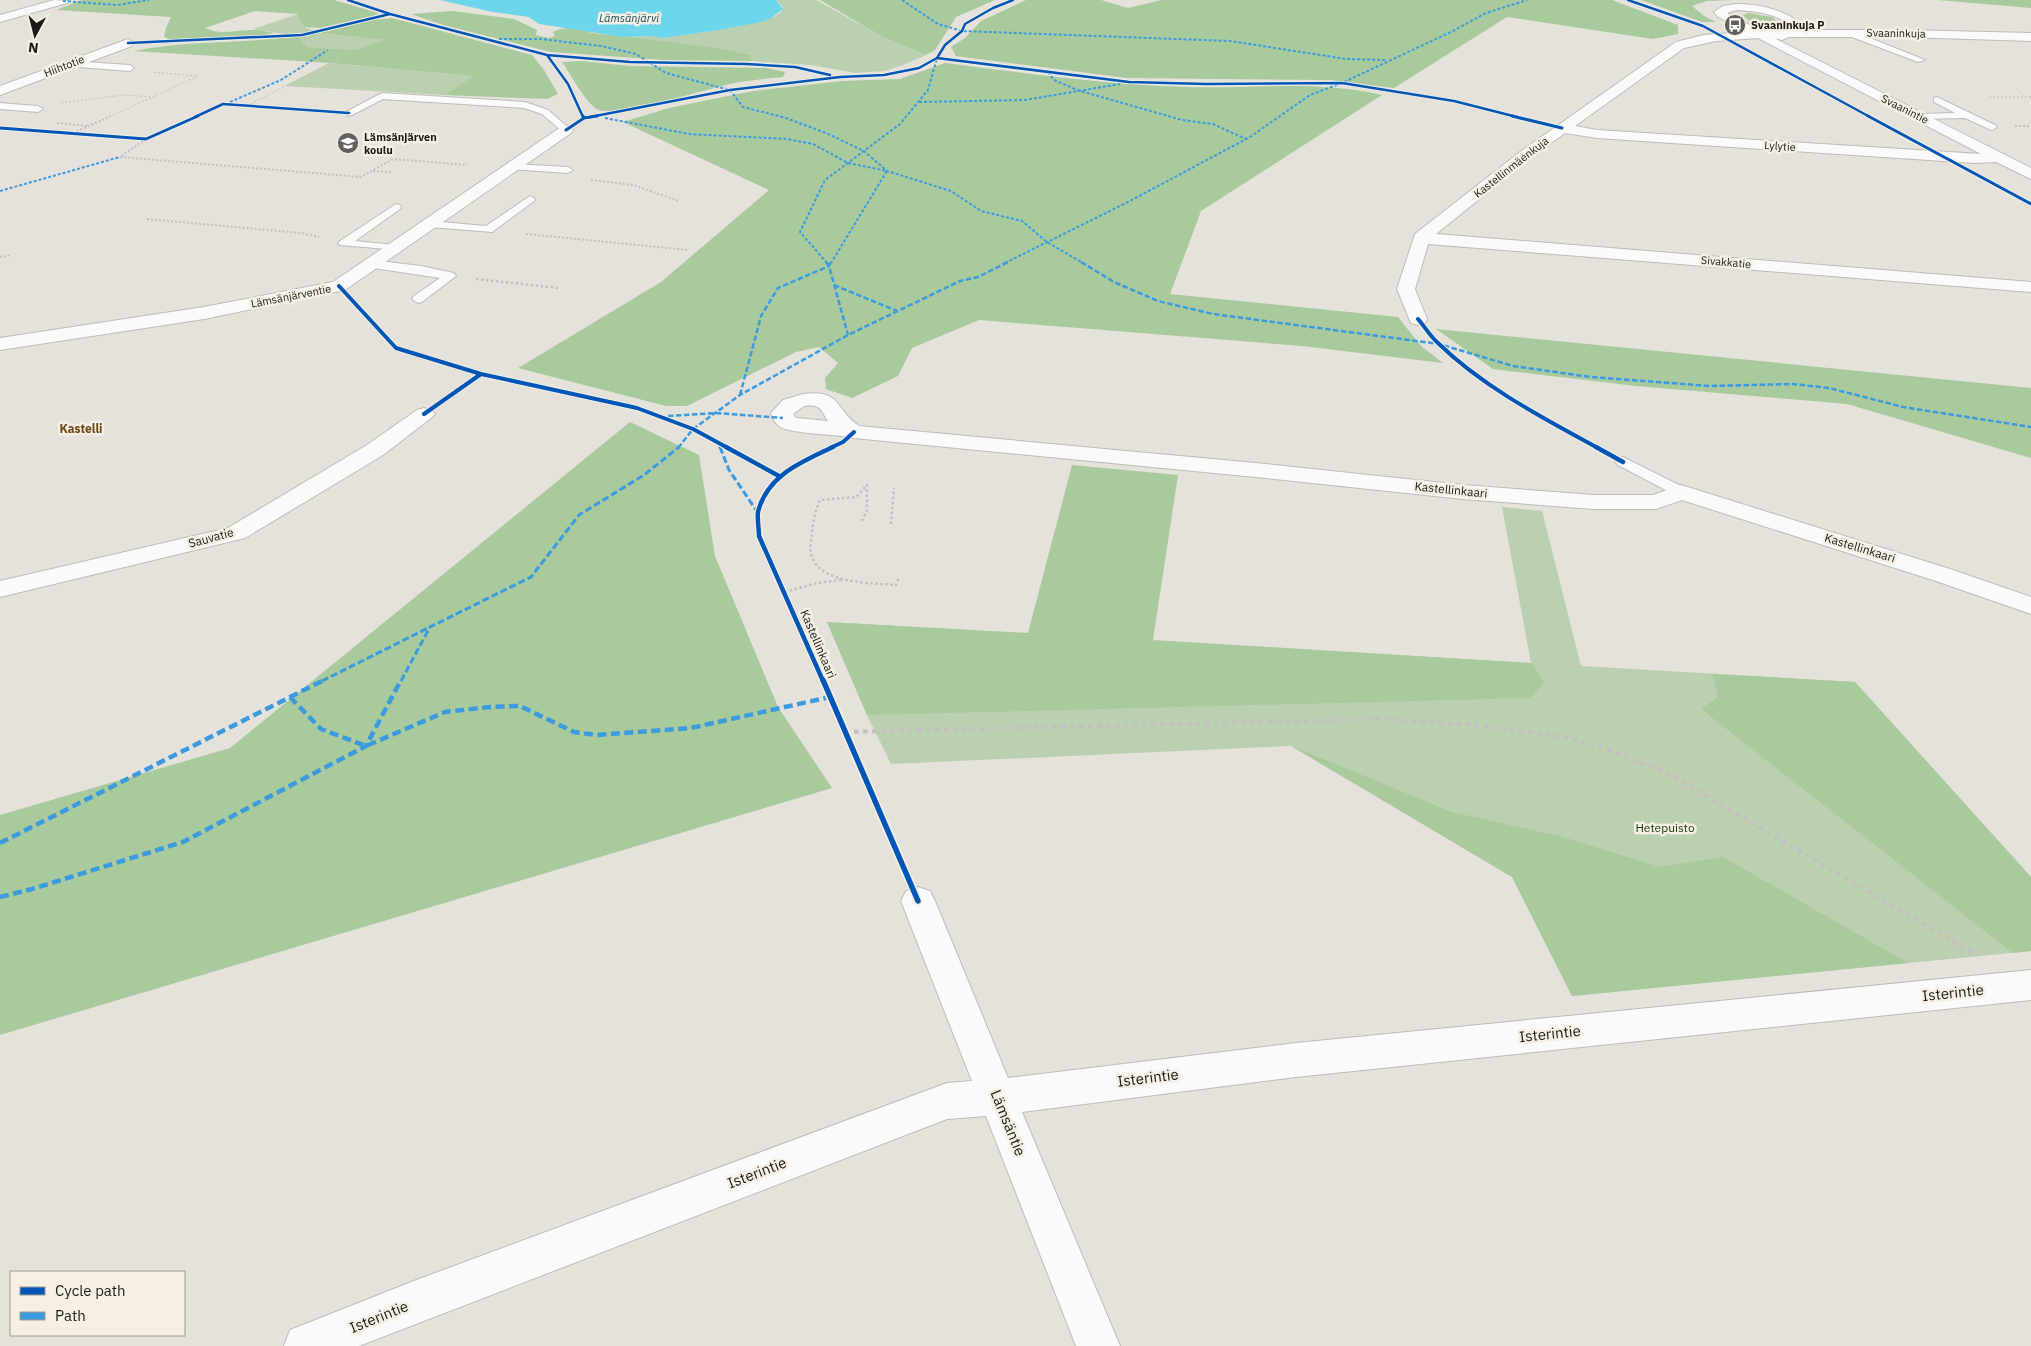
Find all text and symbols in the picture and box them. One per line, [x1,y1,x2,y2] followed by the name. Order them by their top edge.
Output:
[10,10,60,60] north arrow
[599,11,659,25] water label: Lämsänjärvi
[1723,13,1747,37] bus stop icon: Svaaninkuja P
[1751,18,1824,32] place label: Svaaninkuja P
[1866,25,1926,41] street label: Svaaninkuja
[27,38,40,57] text: N
[42,52,86,80] street label: Hiihtotie
[1879,91,1931,127] street label: Svaanintie
[364,130,437,157] place label: Lämsänjärven koulu
[336,131,360,155] school or university icon: Lämsänjärven koulu
[1471,133,1551,201] street label: Kastellinmäenkuja
[1764,138,1796,154] street label: Lylytie
[1700,253,1752,271] street label: Sivakkatie
[250,281,332,311] street label: Lämsänjärventie
[60,421,102,436] district label: Kastelli
[1414,478,1488,501] street label: Kastellinkaari
[187,524,236,551] street label: Sauvatie
[1823,530,1897,565] street label: Kastellinkaari
[797,607,840,680] street label: Kastellinkaari
[1635,820,1695,835] park label: Hetepuisto
[1921,980,1985,1005] street label: Isterintie
[1518,1021,1582,1046] street label: Isterintie
[1116,1064,1180,1091] street label: Isterintie
[987,1087,1030,1159] street label: Lämsäntie
[725,1153,789,1192] street label: Isterintie
[10,1271,185,1336] legend
[55,1281,126,1300] text: Cycle path
[347,1296,411,1337] street label: Isterintie
[55,1306,86,1325] text: Path

